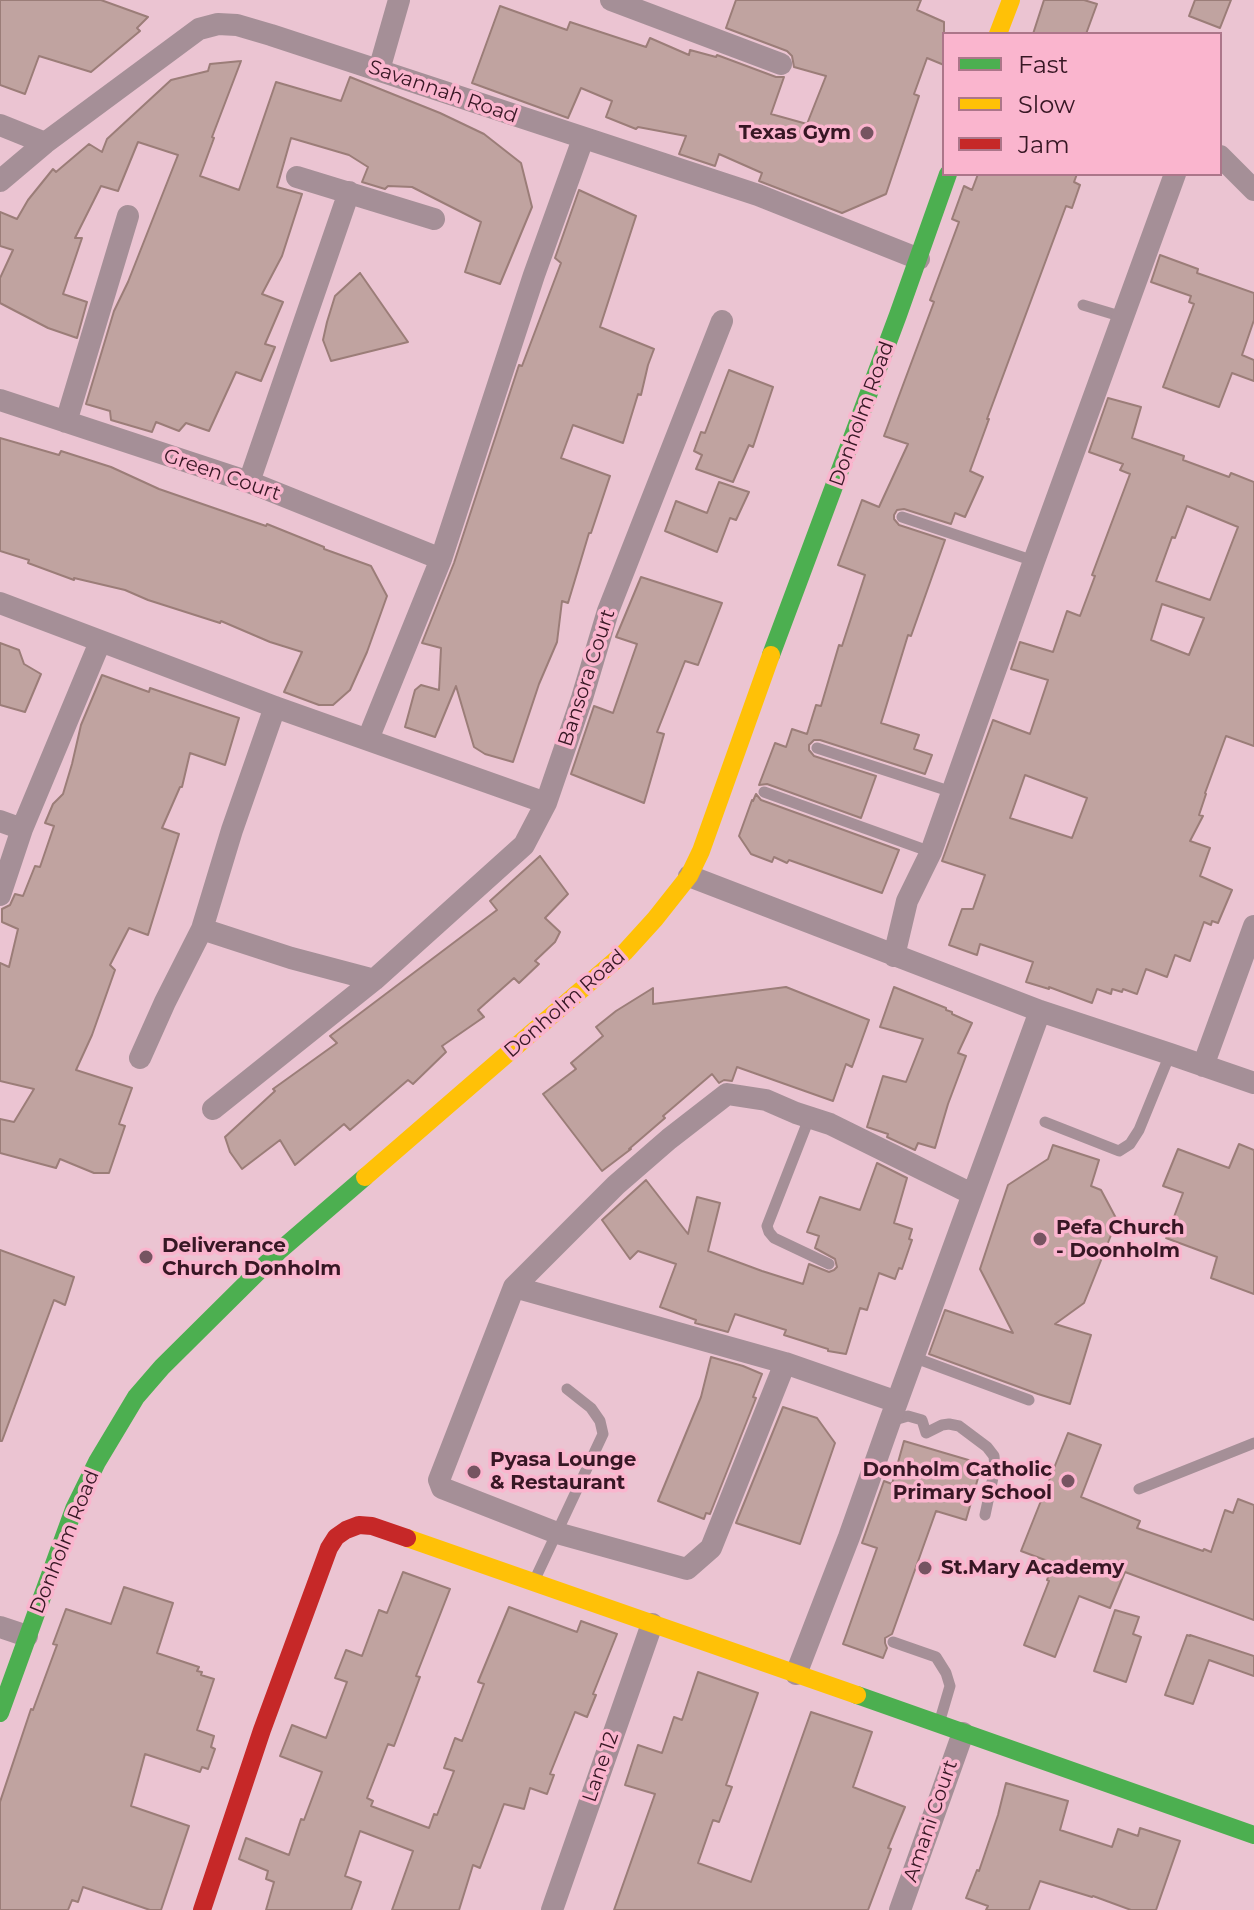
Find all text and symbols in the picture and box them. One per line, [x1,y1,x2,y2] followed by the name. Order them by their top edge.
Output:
[942,32,1222,176] legend
[1018,50,1068,79] text: Fast
[365,55,521,129] street label: Savannah Road
[1018,90,1075,119] text: Slow
[739,121,851,145] place label: Texas Gym
[858,124,876,142] marker: Texas Gym
[1018,130,1070,159] text: Jam
[825,338,899,490] street label: Donholm Road
[160,444,284,506] street label: Green Court
[553,606,621,750] street label: Bansora Court
[499,945,631,1063] street label: Donholm Road
[1056,1216,1185,1263] place label: Pefa Church - Doonholm
[1031,1230,1049,1248] marker: Pefa Church - Doonholm
[162,1234,341,1281] place label: Deliverance Church Donholm
[137,1248,155,1266] marker: Deliverance Church Donholm
[490,1448,636,1495] place label: Pyasa Lounge & Restaurant
[863,1458,1052,1505] place label: Donholm Catholic Primary School
[465,1463,483,1481] marker: Pyasa Lounge & Restaurant
[25,1467,105,1617] street label: Donholm Road
[1059,1472,1077,1490] marker: Donholm Catholic Primary School
[941,1556,1124,1580] place label: St.Mary Academy
[916,1559,934,1577] marker: St.Mary Academy
[578,1729,624,1805] street label: Lane 12
[899,1757,963,1885] street label: Amani Court

